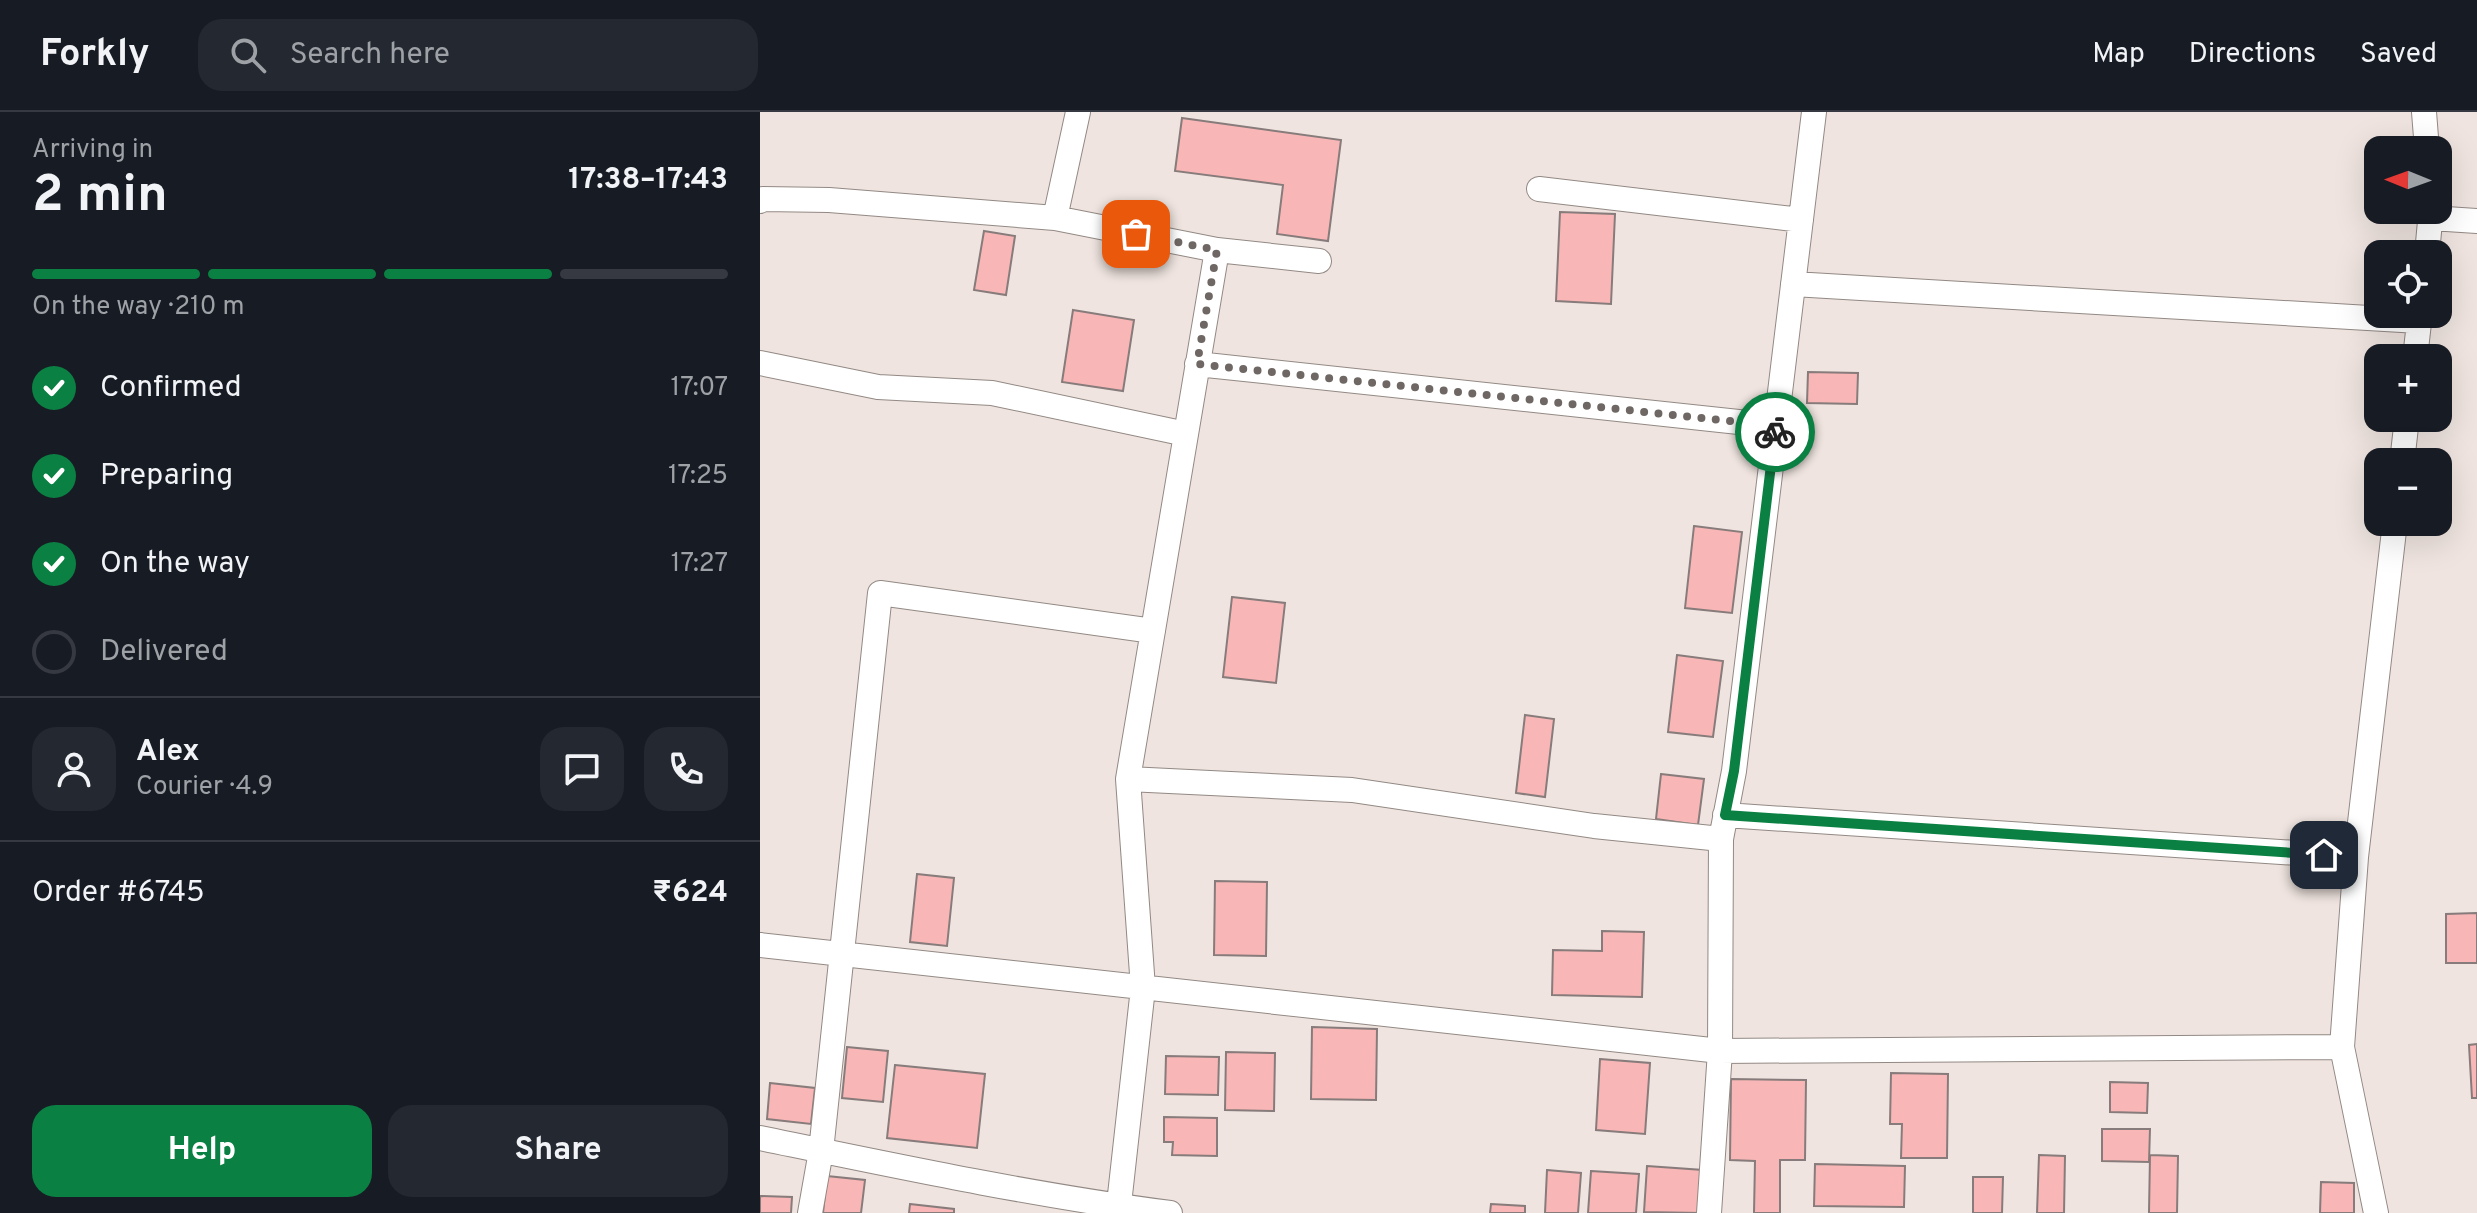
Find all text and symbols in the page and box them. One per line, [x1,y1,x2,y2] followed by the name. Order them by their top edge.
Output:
[198,19,758,91] search box
[40,31,150,80] text: Forkly
[226,33,270,77] icon: search
[290,37,450,74] text: Search here
[2092,37,2145,73] text: Map
[2189,37,2316,73] text: Directions
[2360,37,2437,73] text: Saved
[32,134,153,167] text: Arriving in
[2364,136,2452,224] north arrow
[2364,136,2452,536] map controls
[568,162,728,199] text: 17:38–17:43
[32,164,168,230] text: 2 min
[1102,200,1170,268] pin
[1114,212,1158,256] icon: bag
[2364,240,2452,328] button: locate
[32,291,245,324] text: On the way · 210 m
[2364,344,2452,432] button: +
[32,366,76,410] icon: check
[100,370,242,407] text: Confirmed
[671,372,728,405] text: 17:07
[1735,392,1815,472] courier
[1753,410,1797,454] icon: bike
[2364,448,2452,536] button: −
[32,454,76,498] icon: check
[100,458,233,495] text: Preparing
[668,460,728,493] text: 17:25
[32,542,76,586] icon: check
[100,546,250,583] text: On the way
[671,548,728,581] text: 17:27
[100,634,228,671] text: Delivered
[32,727,116,811] button: person
[540,727,624,811] button: chat
[644,727,728,811] button: phone
[136,734,200,771] text: Alex
[136,771,273,804] text: Courier · 4.9
[2290,821,2358,889] pin
[2302,833,2346,877] icon: home
[32,875,205,912] text: Order #6745
[652,875,728,912] text: ₹624
[32,1105,372,1197] button: Help
[388,1105,728,1197] button: Share

